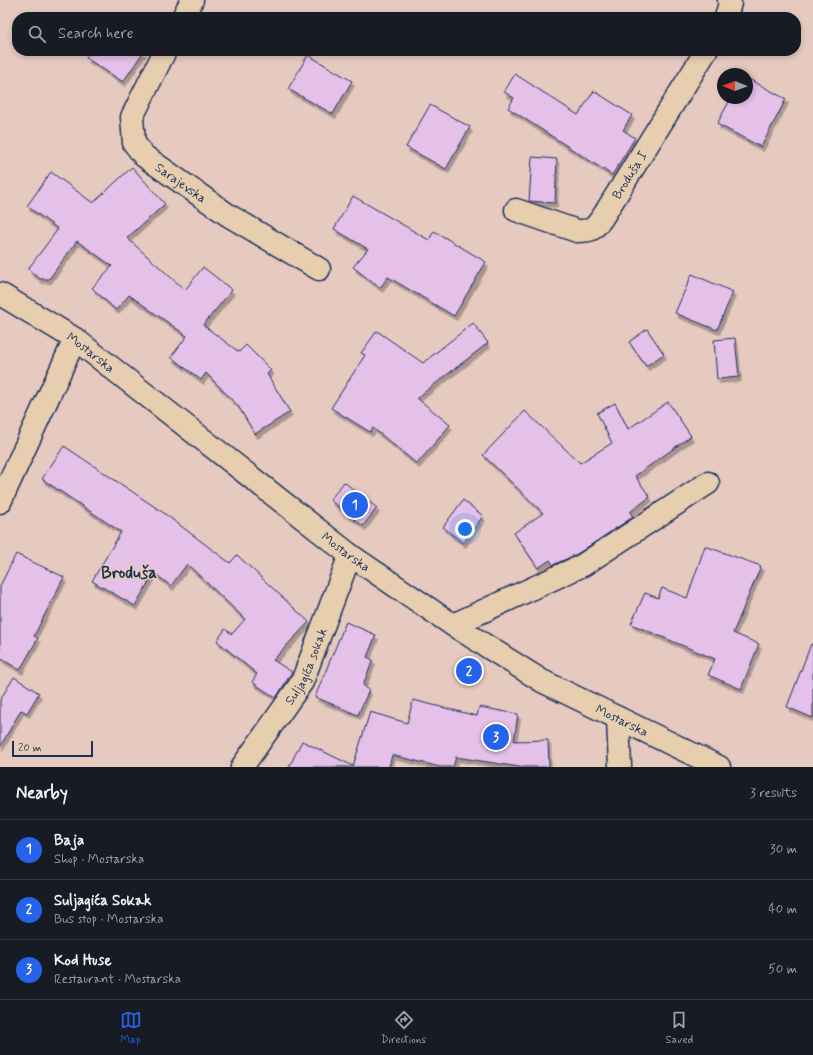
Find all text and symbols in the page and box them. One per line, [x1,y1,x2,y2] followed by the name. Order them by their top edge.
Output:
[12,12,801,56] search box
[26,23,48,45] icon: search
[58,24,134,44] text: Search here
[717,68,753,104] north arrow
[609,147,652,203] street label: Broduša I
[151,159,210,208] street label: Sarajevska
[63,329,118,377] street label: Mostarska
[342,490,368,520] pin: 1
[455,519,475,539] your location
[318,529,373,576] street label: Mostarska
[101,562,157,584] district label: Broduša
[282,625,332,709] street label: Suljagića sokak
[456,656,482,686] pin: 2
[592,701,651,741] street label: Mostarska
[483,722,509,752] pin: 3
[12,739,93,758] scale bar
[18,741,41,755] text: 20 m
[16,782,68,804] text: Nearby
[750,785,797,802] text: 3 results
[54,831,84,851] text: Baja
[26,841,32,858] text: 1
[770,841,797,858] text: 30 m
[54,851,144,868] text: Shop · Mostarska
[54,891,151,911] text: Suljagića Sokak
[26,901,32,918] text: 2
[768,901,797,918] text: 40 m
[54,911,164,928] text: Bus stop · Mostarska
[54,951,112,971] text: Kod Huse
[26,961,32,978] text: 3
[768,961,797,978] text: 50 m
[54,971,181,988] text: Restaurant · Mostarska
[120,1009,142,1047] tab: Map
[381,1009,426,1047] tab: Directions
[666,1009,693,1047] tab: Saved

